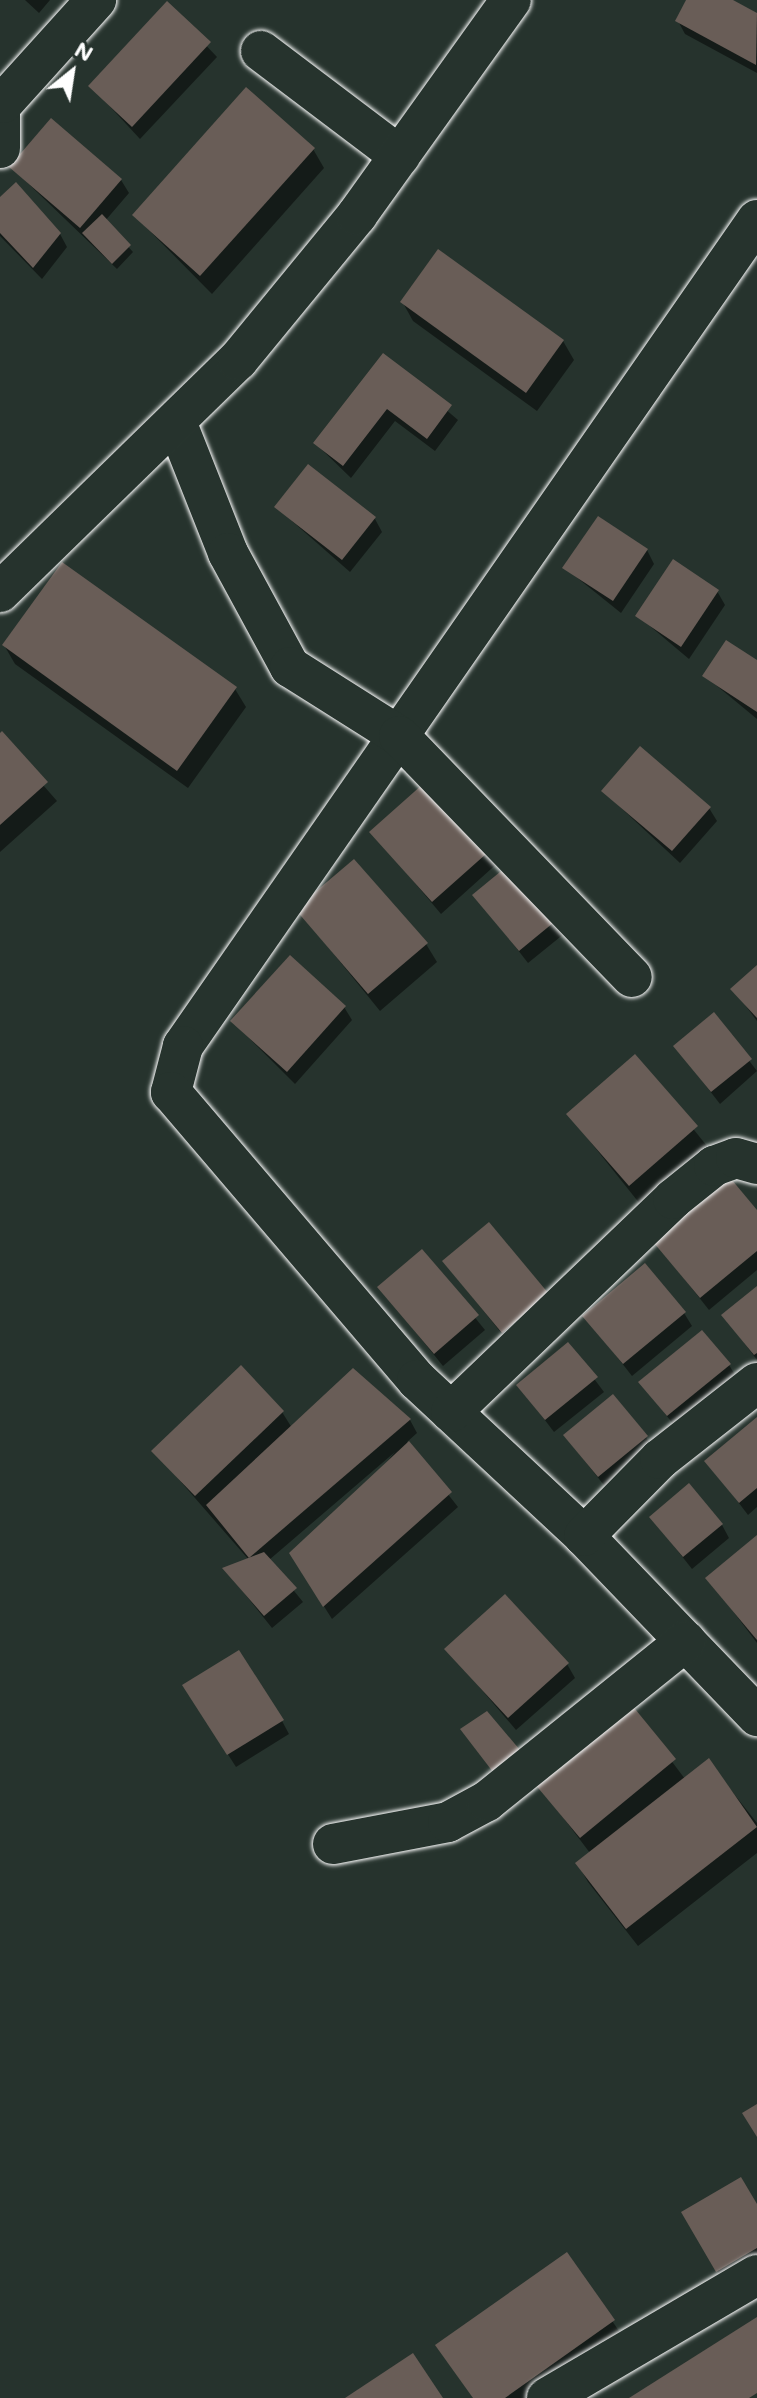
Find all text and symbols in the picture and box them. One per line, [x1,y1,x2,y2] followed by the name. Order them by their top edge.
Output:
[32,32,112,112] north arrow
[70,34,99,68] text: N

